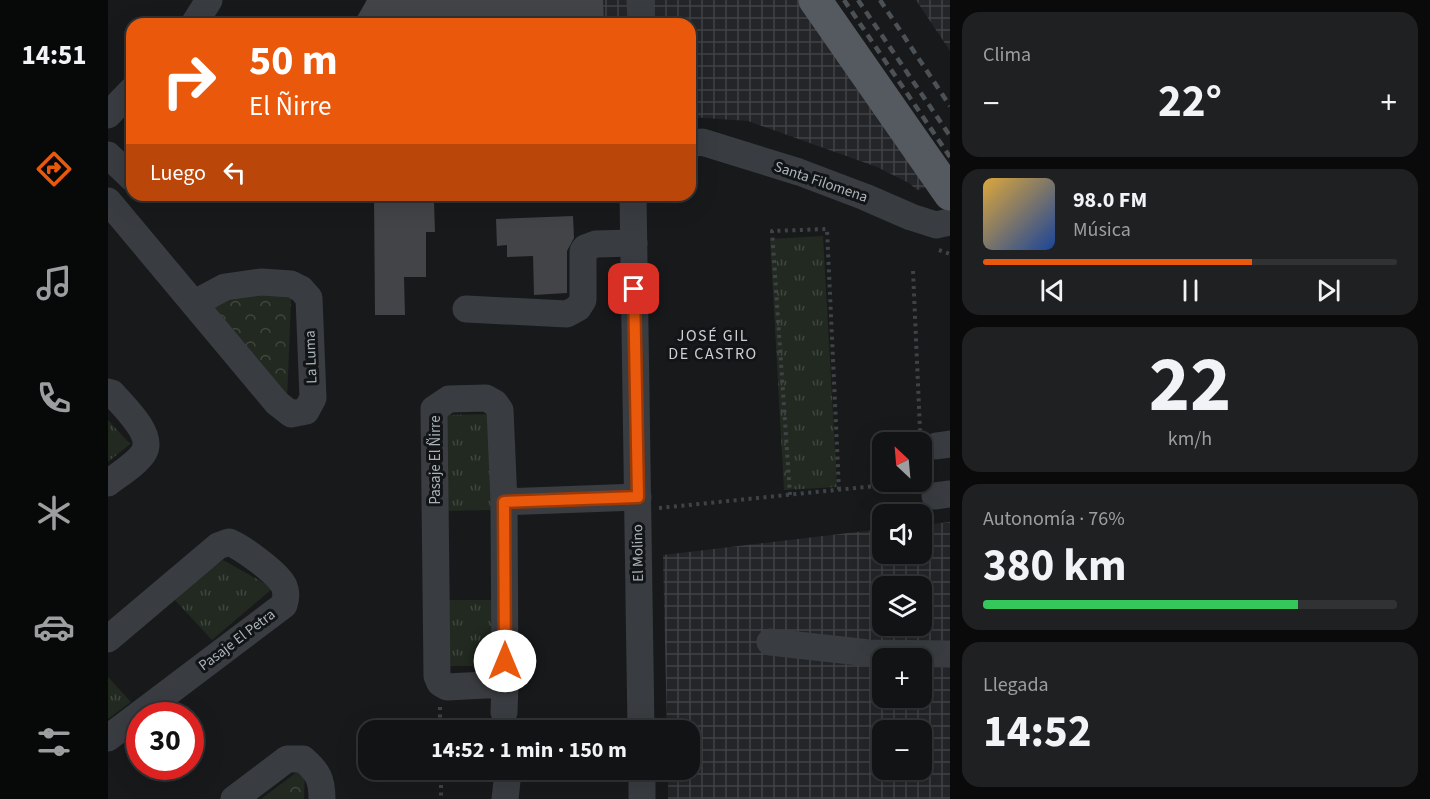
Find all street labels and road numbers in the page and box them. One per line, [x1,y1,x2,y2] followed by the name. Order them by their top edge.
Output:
[771,156,871,208] street label: Santa Filomena
[300,330,322,384] street label: La Luma
[425,415,446,505] street label: Pasaje El Ñirre
[627,524,649,582] street label: El Molino
[194,604,280,676] street label: Pasaje El Petra

